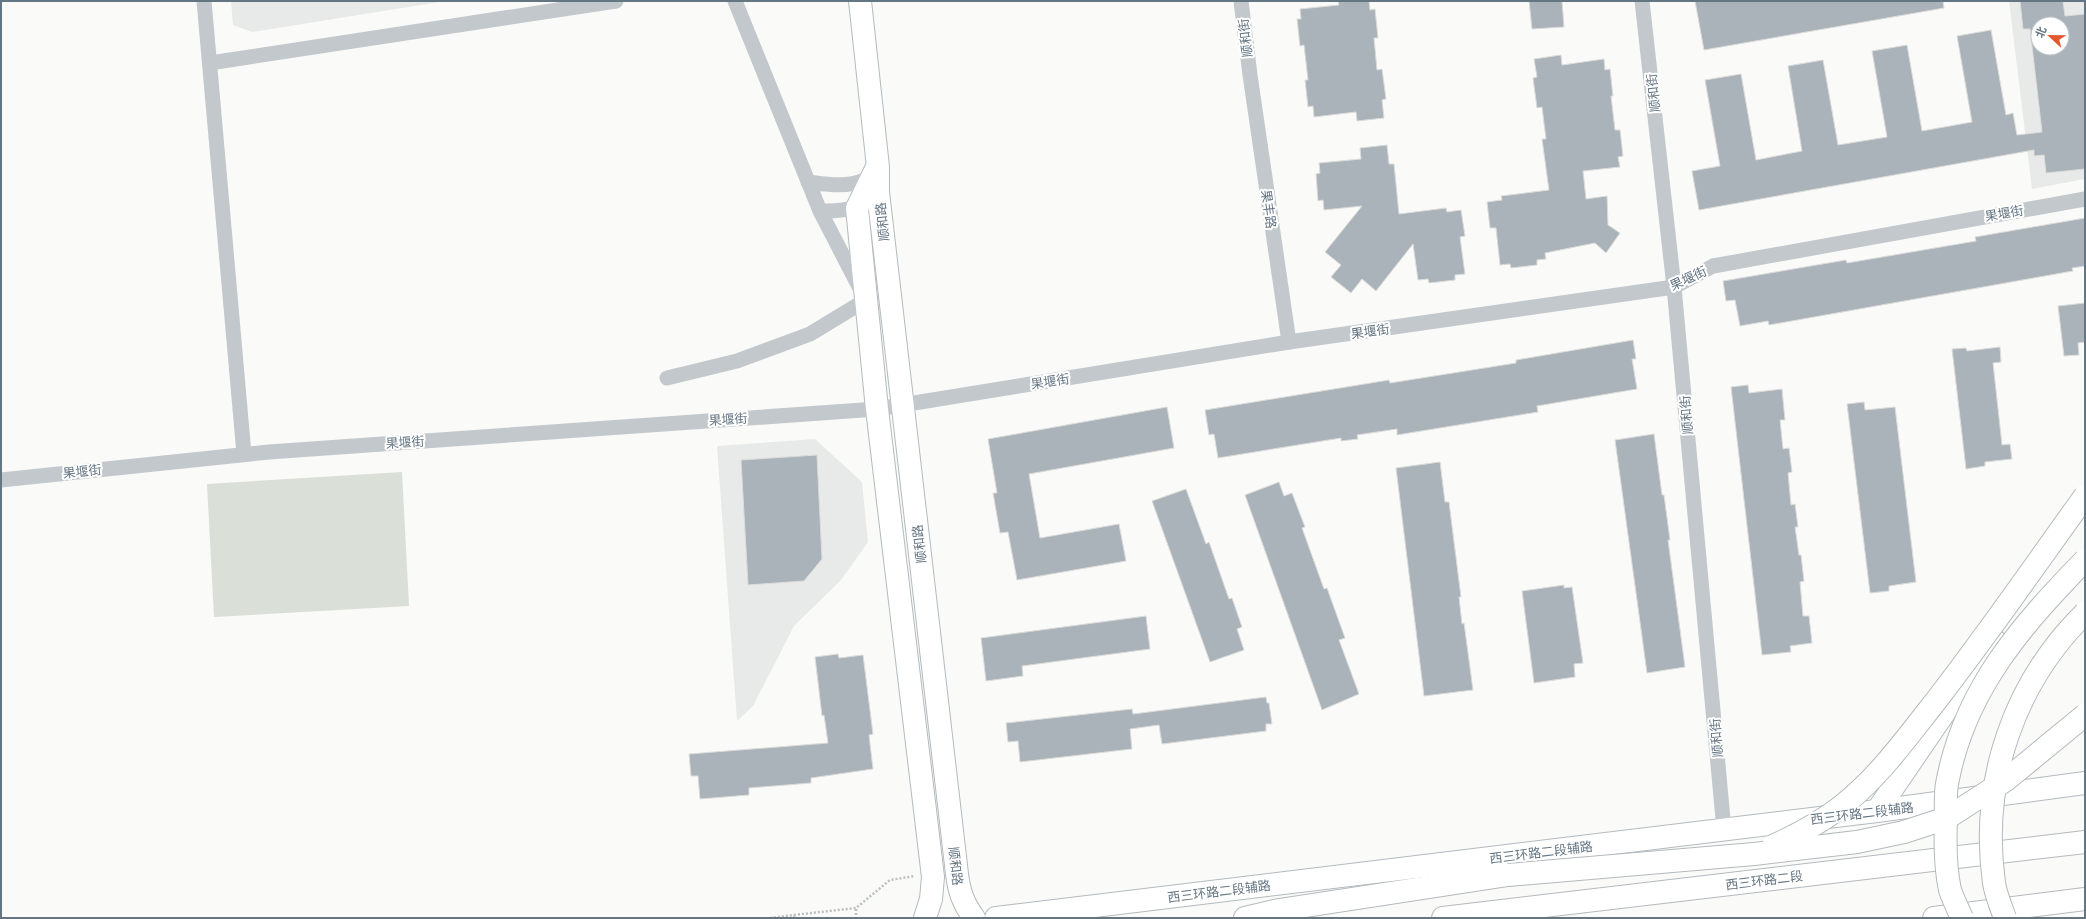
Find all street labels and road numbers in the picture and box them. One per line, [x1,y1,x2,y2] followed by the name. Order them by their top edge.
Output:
[1235,18,1255,58] street label: 顺和街
[1643,73,1663,113] street label: 顺和街
[1258,189,1280,229] street label: 果丰路
[872,202,892,242] street label: 顺和路
[1983,202,2025,224] street label: 果堰街
[1667,263,1709,293] street label: 果堰街
[1350,320,1390,342] street label: 果堰街
[1029,370,1071,392] street label: 果堰街
[1676,395,1696,435] street label: 顺和街
[708,410,748,428] street label: 果堰街
[385,433,425,451] street label: 果堰街
[62,461,102,481] street label: 果堰街
[909,524,929,564] street label: 顺和路
[1706,718,1726,758] street label: 顺和街
[1809,799,1915,827] street label: 西三环路二段辅路
[1488,838,1594,866] street label: 西三环路二段辅路
[946,846,966,886] street label: 顺和路
[1724,867,1804,893] street label: 西三环路二段
[1166,877,1272,905] street label: 西三环路二段辅路

